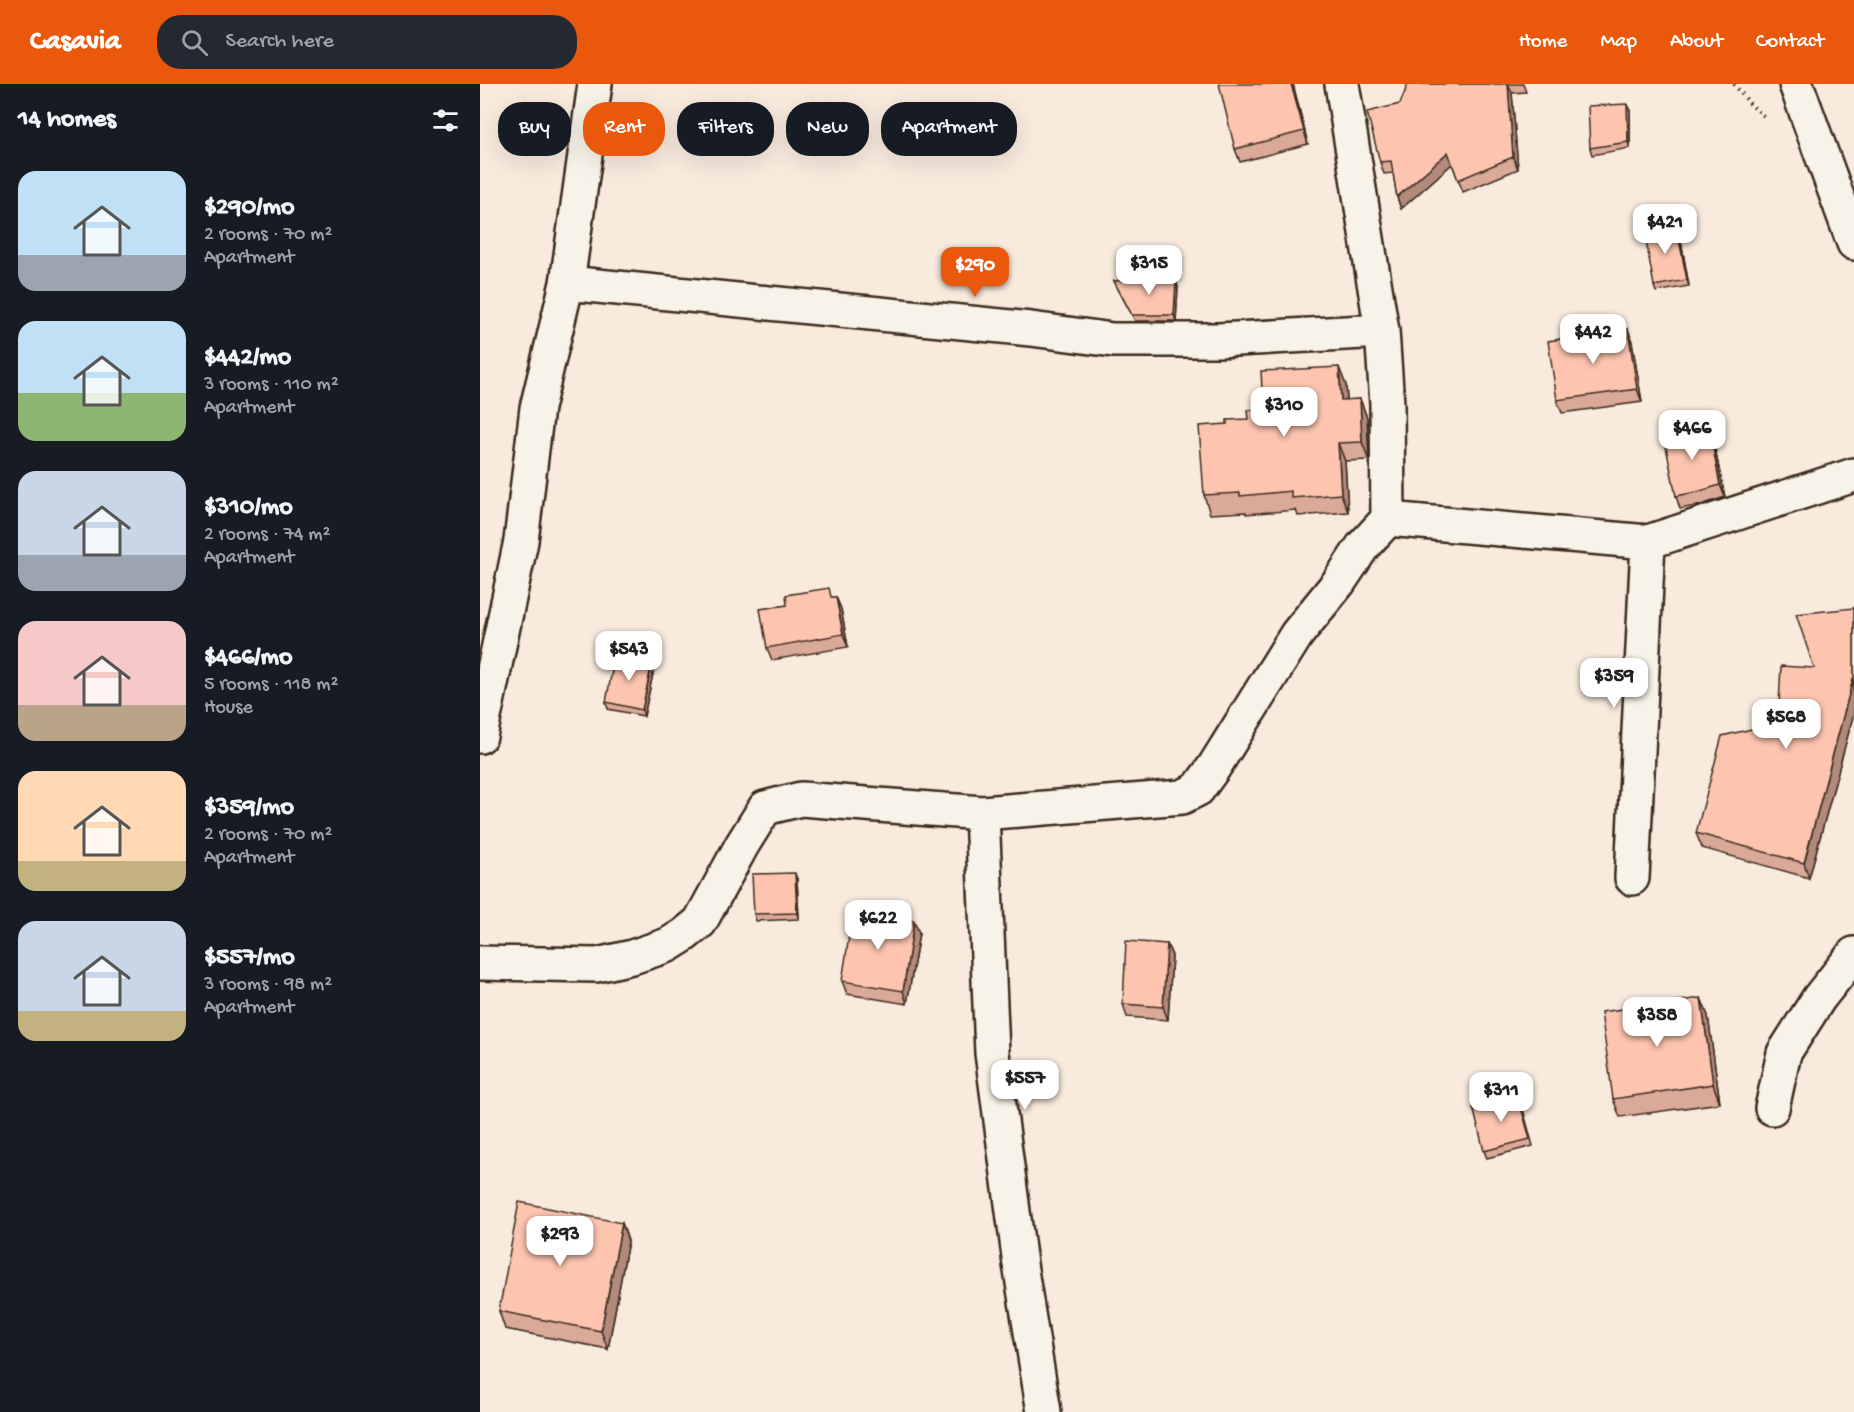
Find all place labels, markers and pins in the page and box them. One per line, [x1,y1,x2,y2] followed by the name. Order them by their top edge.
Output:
[1629,204,1701,255] pin: $421
[1113,245,1185,296] pin: $315
[939,247,1011,298] pin: $290
[1557,314,1629,365] pin: $442
[1248,387,1320,438] pin: $310
[1656,410,1728,461] pin: $466
[593,631,665,682] pin: $543
[1578,658,1650,709] pin: $359
[1750,699,1822,750] pin: $568
[842,900,914,951] pin: $622
[1621,997,1693,1048] pin: $358
[989,1060,1061,1111] pin: $557
[1465,1072,1537,1123] pin: $311
[524,1216,596,1267] pin: $293

